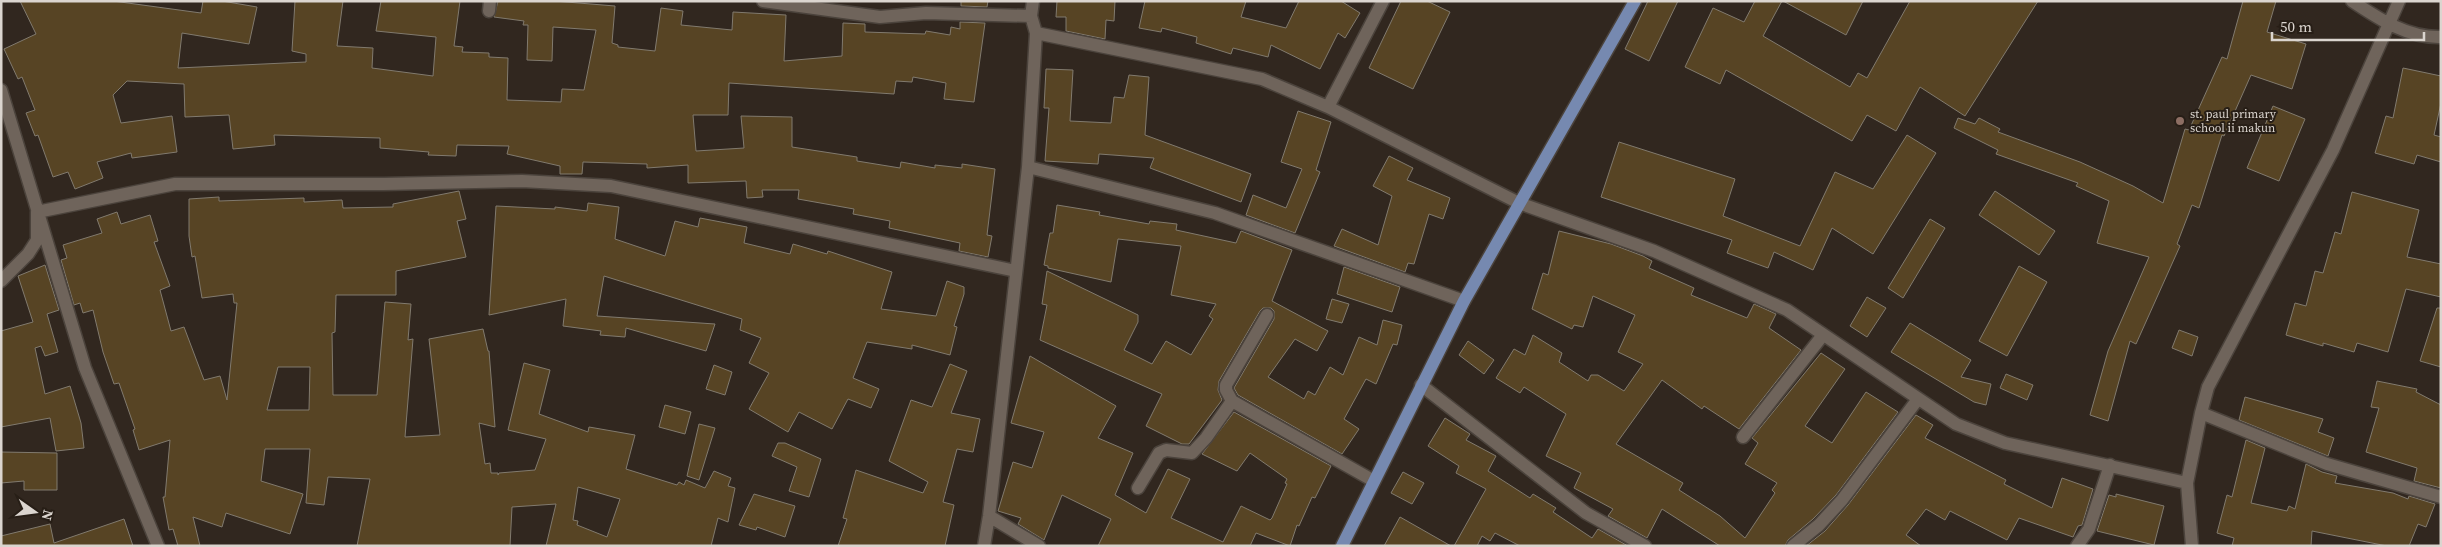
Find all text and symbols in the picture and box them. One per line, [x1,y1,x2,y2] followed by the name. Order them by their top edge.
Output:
[2272,10,2424,42] scale bar
[2280,16,2312,37] text: 50 m
[2190,106,2277,136] place label: st. paul primary school ii makun
[2174,115,2186,127] marker: st. paul primary school ii makun
[10,487,60,537] north arrow
[37,508,59,523] text: N

